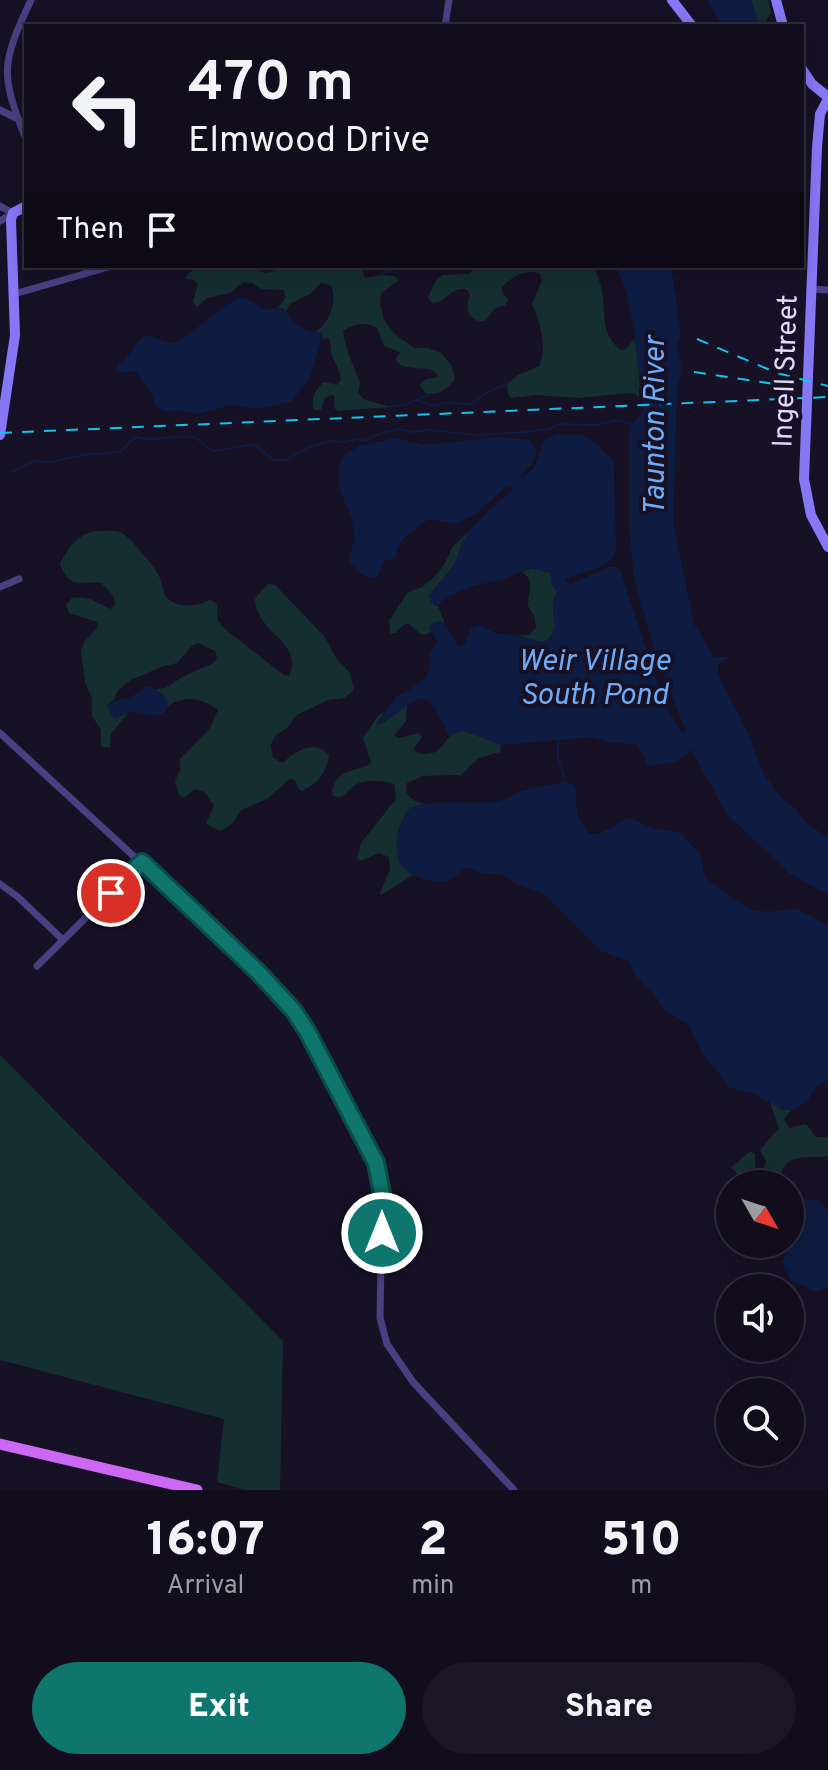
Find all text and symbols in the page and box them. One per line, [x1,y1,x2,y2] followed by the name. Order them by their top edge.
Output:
[188,50,354,120] text: 470 m
[56,56,160,160] icon: left
[188,119,430,165] text: Elmwood Drive
[140,208,184,252] icon: arrive
[56,212,124,249] text: Then
[766,294,808,448] street label: Ingell Street
[638,333,675,516] water label: Taunton River
[518,644,671,715] water label: Weir Village South Pond
[77,859,145,927] pin
[89,871,133,915] icon: arrive
[716,1170,804,1258] north arrow
[716,1170,804,1466] map controls
[340,1191,424,1275] position arrow
[716,1274,804,1362] button: sound
[716,1378,804,1466] button: search
[146,1512,265,1572] text: 16:07
[418,1512,448,1572] text: 2
[601,1512,682,1572] text: 510
[167,1570,244,1603] text: Arrival
[411,1570,454,1603] text: min
[630,1570,652,1603] text: m
[32,1662,406,1754] button: Exit
[422,1662,796,1754] button: Share

